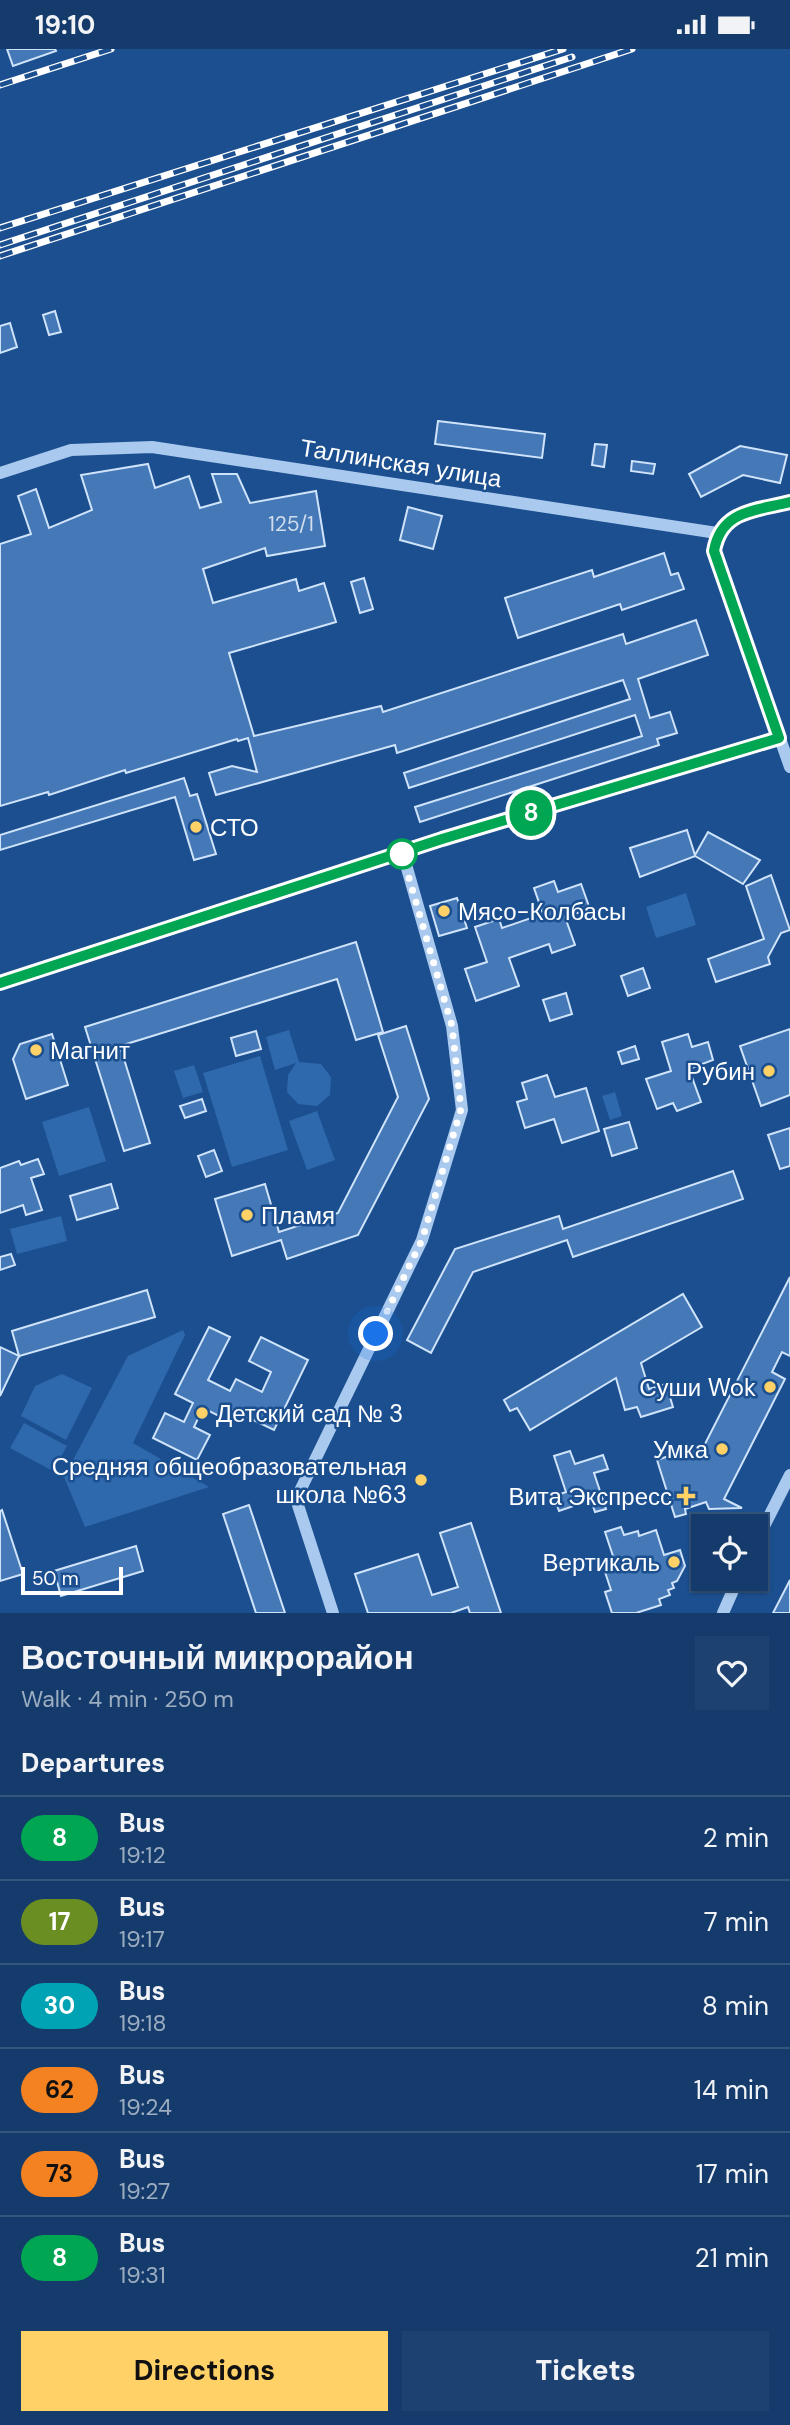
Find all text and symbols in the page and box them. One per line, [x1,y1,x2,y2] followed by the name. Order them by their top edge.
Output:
[35,8,95,42] text: 19:10
[298,432,504,494] street label: Таллинская улица
[268,510,314,538] house number: 125/1
[508,790,554,836] line badge: 8
[523,797,539,828] text: 8
[210,812,259,843] place label: СТО
[188,819,204,835] marker: СТО
[387,839,417,869] unlabelled marker
[458,896,626,927] place label: Мясо-Колбасы
[436,903,452,919] marker: Мясо-Колбасы
[50,1035,130,1066] place label: Магнит
[28,1042,44,1058] marker: Магнит
[686,1056,755,1087] place label: Рубин
[761,1063,777,1079] marker: Рубин
[261,1200,335,1231] place label: Пламя
[239,1207,255,1223] marker: Пламя
[358,1316,393,1351] your location
[639,1372,756,1403] place label: Суши Wok
[762,1379,778,1395] marker: Суши Wok
[216,1398,403,1429] place label: Детский сад № 3
[194,1405,210,1421] marker: Детский сад № 3
[653,1434,709,1465] place label: Умка
[714,1441,730,1457] marker: Умка
[52,1451,407,1510] place label: Средняя общеобразовательная школа №63
[413,1472,429,1488] marker: Средняя общеобразовательная школа №63
[508,1481,672,1512] place label: Вита Экспресс
[678,1488,694,1504] marker: Вита Экспресс
[691,1514,768,1591] map controls
[691,1514,768,1591] button: locate
[543,1547,660,1578] place label: Вертикаль
[666,1554,682,1570] marker: Вертикаль
[21,1564,122,1596] scale bar
[32,1566,79,1591] text: 50 m
[21,1636,414,1679] text: Восточный микрорайон
[695,1636,769,1710] button: heart
[21,1684,234,1714] text: Walk · 4 min · 250 m
[21,1746,165,1780] text: Departures
[119,1806,165,1840] text: Bus
[703,1821,769,1855] text: 2 min
[52,1822,67,1853] text: 8
[119,1840,166,1870] text: 19:12
[119,1890,165,1924] text: Bus
[704,1905,769,1939] text: 7 min
[49,1906,70,1937] text: 17
[119,1924,165,1954] text: 19:17
[119,1974,165,2008] text: Bus
[702,1989,769,2023] text: 8 min
[44,1990,75,2021] text: 30
[119,2008,166,2038] text: 19:18
[119,2058,165,2092] text: Bus
[694,2073,769,2107] text: 14 min
[45,2074,74,2105] text: 62
[119,2092,172,2122] text: 19:24
[119,2142,165,2176] text: Bus
[696,2157,769,2191] text: 17 min
[46,2158,73,2189] text: 73
[119,2176,170,2206] text: 19:27
[119,2226,165,2260] text: Bus
[695,2241,769,2275] text: 21 min
[52,2242,67,2273] text: 8
[119,2260,166,2290] text: 19:31
[21,2331,388,2411] button: Directions
[402,2331,769,2411] button: Tickets

